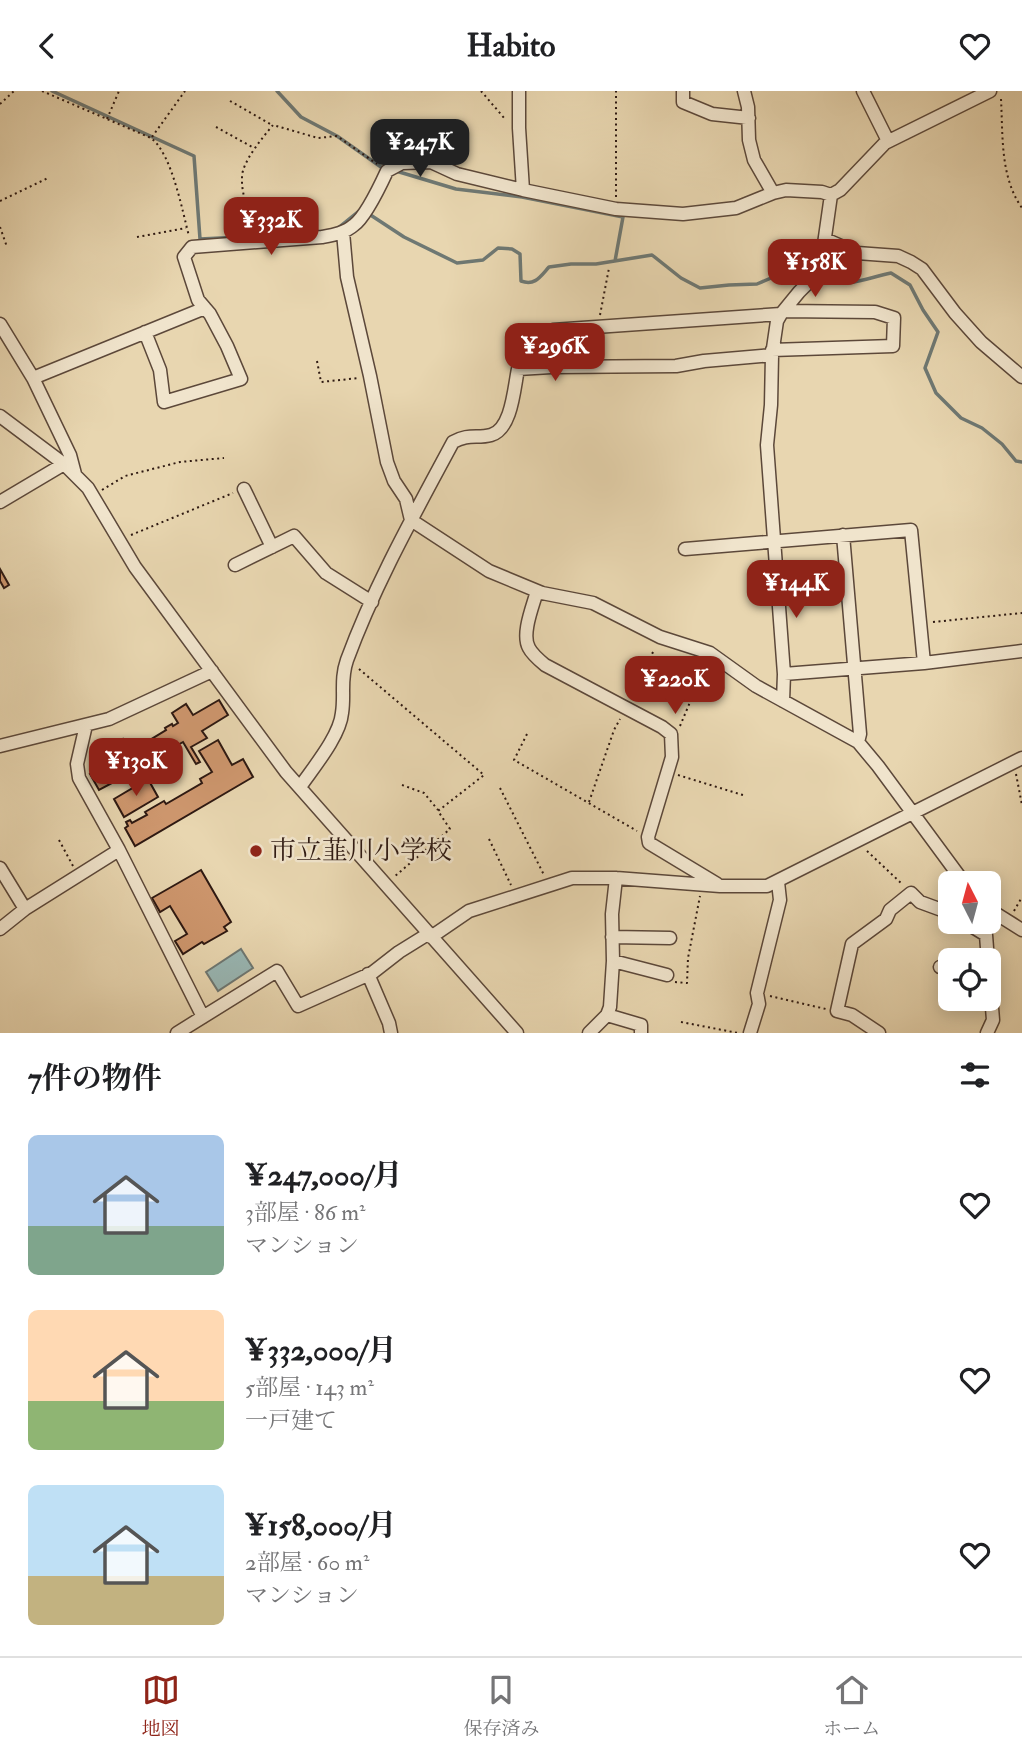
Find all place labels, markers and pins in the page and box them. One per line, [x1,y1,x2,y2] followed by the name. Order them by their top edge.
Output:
[371,119,469,179] pin: ¥247K
[222,197,320,257] pin: ¥332K
[766,239,864,299] pin: ¥158K
[506,323,604,383] pin: ¥296K
[747,561,845,620] pin: ¥144K
[626,657,724,716] pin: ¥220K
[87,739,185,798] pin: ¥130K
[270,835,452,867] place label: 市立韮川小学校
[248,843,264,859] marker: 市立韮川小学校

